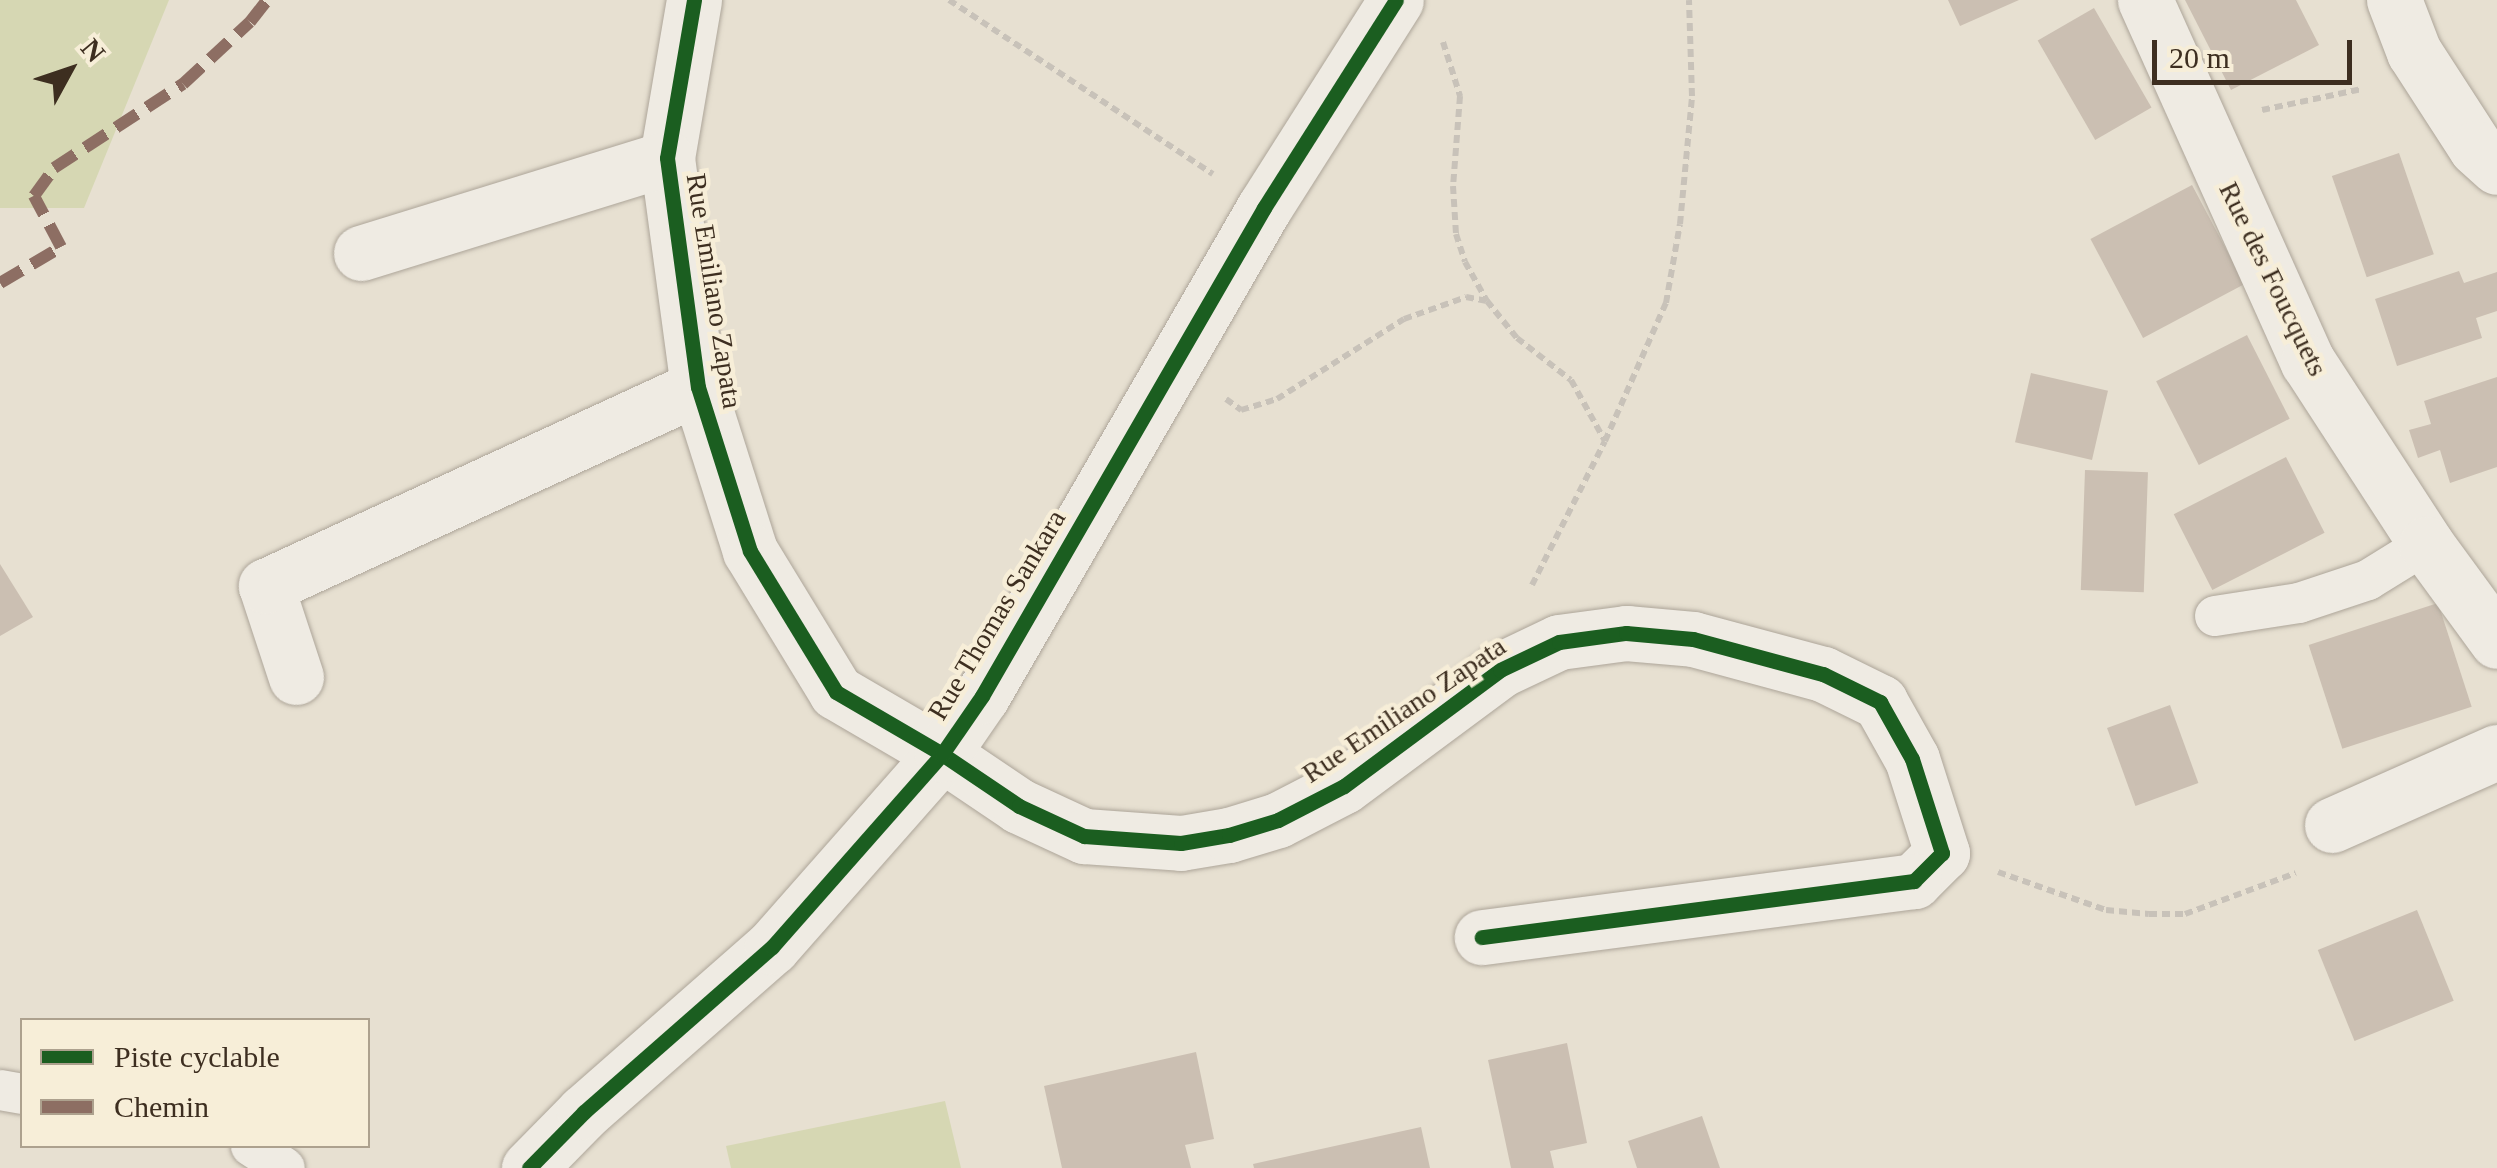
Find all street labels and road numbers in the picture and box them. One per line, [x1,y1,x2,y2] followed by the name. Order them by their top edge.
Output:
[679,171,749,411] street label: Rue Emiliano Zapata
[2212,177,2334,381] street label: Rue des Foucquets
[921,504,1073,726] street label: Rue Thomas Sankara
[1296,630,1512,790] street label: Rue Emiliano Zapata

